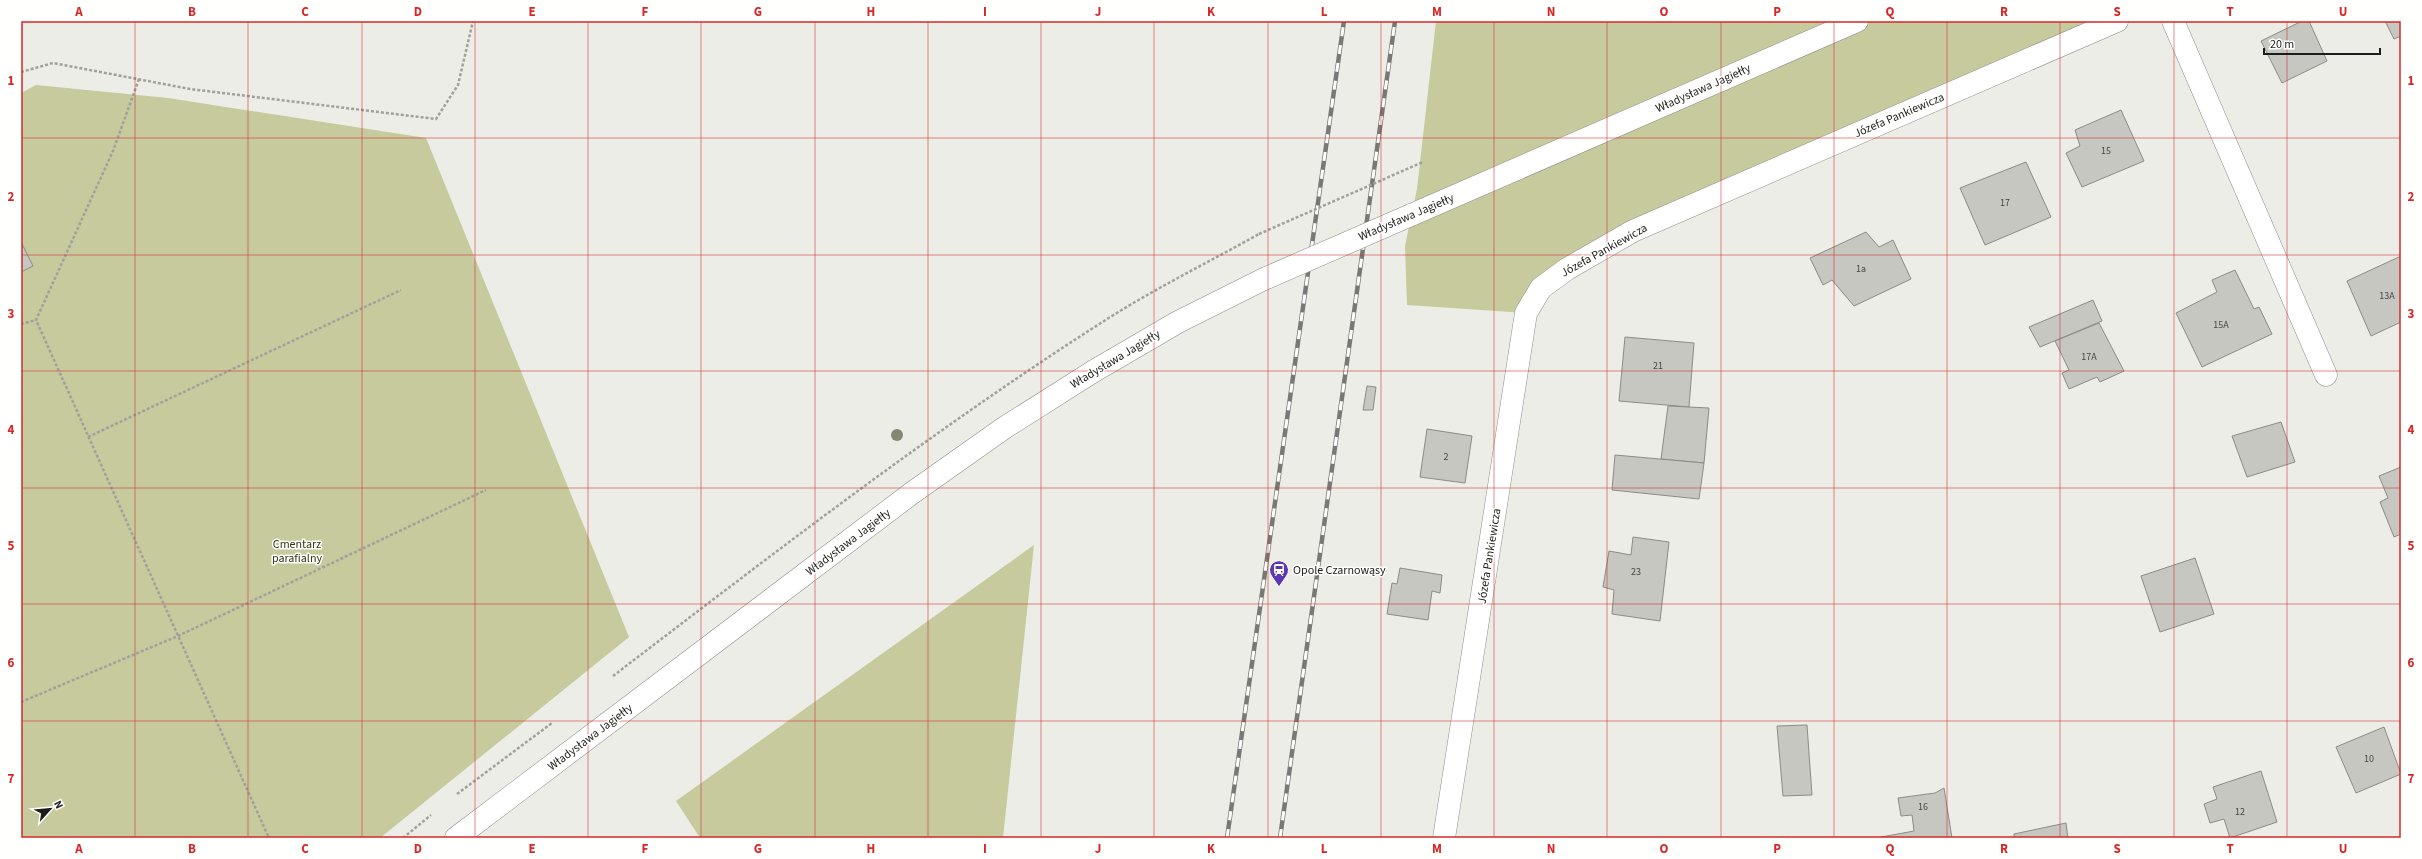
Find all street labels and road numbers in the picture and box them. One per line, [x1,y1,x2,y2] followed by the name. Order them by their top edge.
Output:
[1653,60,1754,117] street label: Władysława Jagiełły
[1851,89,1947,142] street label: Józefa Pankiewicza
[1356,189,1457,245] street label: Władysława Jagiełły
[1558,220,1651,281] street label: Józefa Pankiewicza
[1067,326,1164,393] street label: Władysława Jagiełły
[802,505,895,580] street label: Władysława Jagiełły
[1474,507,1505,605] street label: Józefa Pankiewicza
[544,700,637,775] street label: Władysława Jagiełły

